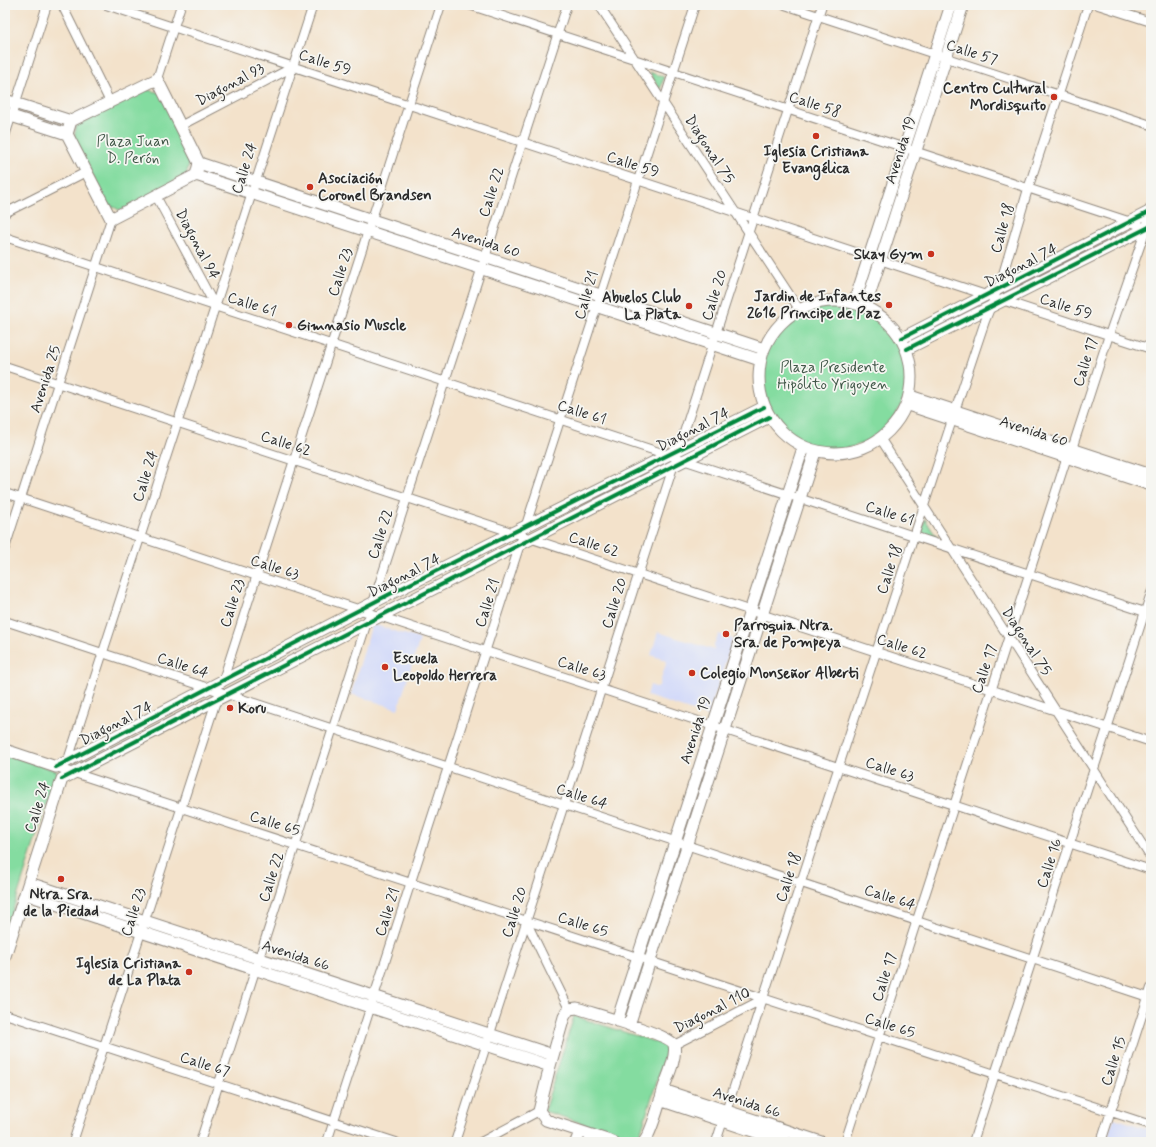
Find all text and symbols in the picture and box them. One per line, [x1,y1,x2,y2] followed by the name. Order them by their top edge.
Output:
[943,35,1000,71] street label: Calle 57
[296,45,354,81] street label: Calle 59
[193,59,269,112] street label: Diagonal 93
[943,79,1046,116] place label: Centro Cultural Mordisquito
[786,87,843,123] street label: Calle 58
[1049,92,1059,102] marker: Centro Cultural Mordisquito
[679,111,739,188] street label: Diagonal 75
[881,114,921,187] street label: Avenida 19
[811,131,821,141] marker: Iglesia Cristiana Evangélica
[97,132,169,169] park label: Plaza Juan D. Perón
[227,140,263,196] street label: Calle 24
[764,142,869,181] place label: Iglesia Cristiana Evangélica
[604,147,662,183] street label: Calle 59
[474,165,509,220] street label: Calle 22
[318,169,432,206] place label: Asociación Coronel Brandsen
[305,182,315,192] marker: Asociación Coronel Brandsen
[986,201,1020,256] street label: Calle 18
[169,206,224,284] street label: Diagonal 94
[449,223,522,263] street label: Avenida 60
[982,239,1062,294] street label: Diagonal 74
[324,245,358,299] street label: Calle 23
[854,245,923,265] place label: Skay Gym
[926,249,936,259] marker: Skay Gym
[697,267,733,323] street label: Calle 20
[570,268,604,322] street label: Calle 21
[747,287,881,324] place label: Jardin de Infantes 2616 Principe de Paz
[225,288,279,322] street label: Calle 61
[602,288,682,325] place label: Abuelos Club La Plata
[1037,289,1095,325] street label: Calle 59
[884,300,894,310] marker: Jardin de Infantes 2616 Principe de Paz
[684,301,694,311] marker: Abuelos Club La Plata
[297,316,406,336] place label: Gimnasio Muscle
[284,320,294,330] marker: Gimnasio Muscle
[1069,335,1103,389] street label: Calle 17
[26,343,66,416] street label: Avenida 25
[777,358,889,395] park label: Plaza Presidente Hipólito Yrigoyen
[555,396,609,430] street label: Calle 61
[654,403,734,458] street label: Diagonal 74
[997,412,1070,452] street label: Avenida 60
[258,426,314,462] street label: Calle 62
[128,448,164,504] street label: Calle 24
[863,497,917,531] street label: Calle 61
[363,507,398,562] street label: Calle 22
[566,527,622,563] street label: Calle 62
[873,542,907,597] street label: Calle 18
[365,549,445,604] street label: Diagonal 74
[248,551,302,585] street label: Calle 63
[597,575,633,631] street label: Calle 20
[216,576,250,630] street label: Calle 23
[471,576,505,630] street label: Calle 21
[996,603,1056,680] street label: Diagonal 75
[734,616,841,653] place label: Parroquia Ntra. Sra. de Pompeya
[721,629,731,639] marker: Parroquia Ntra. Sra. de Pompeya
[874,629,930,665] street label: Calle 62
[967,642,1003,696] street label: Calle 17
[154,648,211,684] street label: Calle 64
[393,649,497,686] place label: Escuela Leopoldo Herrera
[555,652,609,686] street label: Calle 63
[380,662,390,672] marker: Escuela Leopoldo Herrera
[700,664,859,686] place label: Colegio Monseñor Alberti
[687,668,697,678] marker: Colegio Monseñor Alberti
[676,694,716,767] street label: Avenida 19
[77,697,157,752] street label: Diagonal 74
[238,699,266,719] place label: Koru
[225,703,235,713] marker: Koru
[863,753,917,787] street label: Calle 63
[20,779,56,835] street label: Calle 24
[553,779,610,815] street label: Calle 64
[247,806,303,841] street label: Calle 65
[1033,836,1067,891] street label: Calle 16
[254,850,289,905] street label: Calle 22
[772,850,806,905] street label: Calle 18
[56,874,66,884] marker: Ntra. Sra. de la Piedad
[861,880,918,916] street label: Calle 64
[497,884,533,940] street label: Calle 20
[23,885,99,922] place label: Ntra. Sra. de la Piedad
[117,885,151,939] street label: Calle 23
[371,885,405,939] street label: Calle 21
[555,907,611,942] street label: Calle 65
[259,936,332,976] street label: Avenida 66
[868,950,902,1004] street label: Calle 17
[76,954,182,991] place label: Iglesia Cristiana de La Plata
[184,967,194,977] marker: Iglesia Cristiana de La Plata
[671,983,754,1040] street label: Diagonal 110
[862,1008,918,1043] street label: Calle 65
[1097,1034,1131,1089] street label: Calle 15
[177,1047,233,1083] street label: Calle 67
[710,1083,783,1123] street label: Avenida 66

